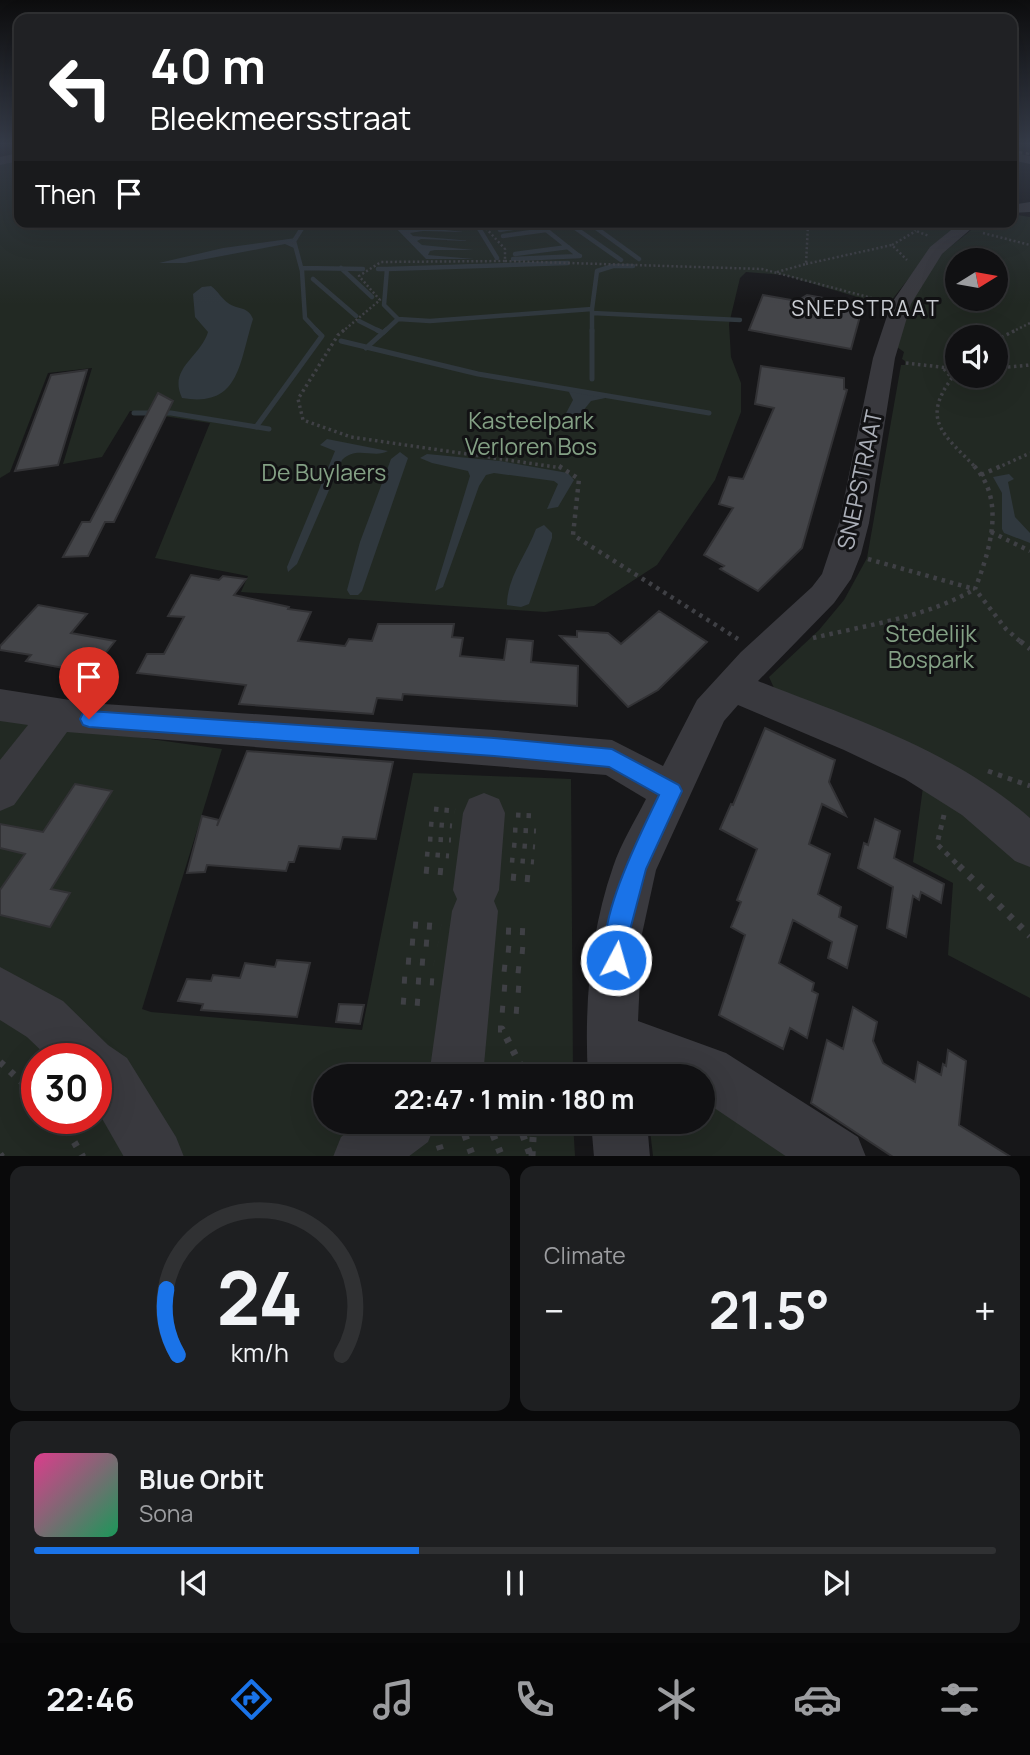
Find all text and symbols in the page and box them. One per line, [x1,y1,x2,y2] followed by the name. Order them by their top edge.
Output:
[150,32,266,99] text: 40 m
[35,42,126,133] icon: left
[150,96,411,140] text: Bleekmeersstraat
[110,175,148,213] icon: arrive
[35,176,96,212] text: Then
[945,248,1008,312] north arrow
[945,248,1008,388] map controls
[791,294,941,322] district label: SNEPSTRAAT
[945,325,1008,388] button: sound
[465,404,597,462] park label: Kasteelpark Verloren Bos
[829,407,889,552] street label: SNEPSTRAAT
[262,456,386,488] park label: De Buylaers
[885,617,977,675] park label: Stedelijk Bospark
[59,647,119,719] pin
[70,658,108,696] icon: arrive
[579,923,653,997] position arrow
[21,1043,112,1134] speed limit sign: 30
[394,1081,634,1117] text: 22:47 · 1 min · 180 m
[544,1239,626,1271] text: Climate
[217,1247,303,1347] text: 24
[709,1274,830,1345] text: 21.5°
[544,1284,565,1336] text: −
[974,1284,996,1336] text: +
[231,1334,289,1369] text: km/h
[139,1461,264,1497] text: Blue Orbit
[139,1497,193,1529] text: Sona
[175,1564,213,1602] icon: previous
[496,1564,534,1602] icon: pause
[817,1564,855,1602] icon: next
[227,1675,276,1724] icon: directions
[369,1675,418,1724] icon: music
[510,1675,559,1724] icon: phone
[652,1675,701,1724] icon: climate
[793,1675,842,1724] icon: car
[935,1675,984,1724] icon: filters
[46,1677,135,1721] text: 22:46

